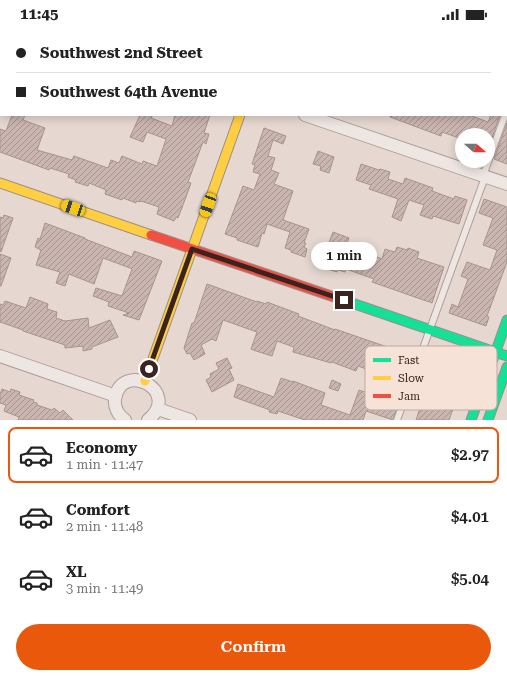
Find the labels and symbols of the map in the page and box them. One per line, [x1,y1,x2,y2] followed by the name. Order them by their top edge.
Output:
[455,128,495,168] north arrow
[198,192,218,218] car
[60,198,86,218] car
[311,242,377,270] callout: 1 min
[335,291,353,309] route end
[365,346,497,410] legend
[398,354,419,367] text: Fast
[140,360,158,378] route start
[398,372,425,385] text: Slow
[398,390,420,403] text: Jam

